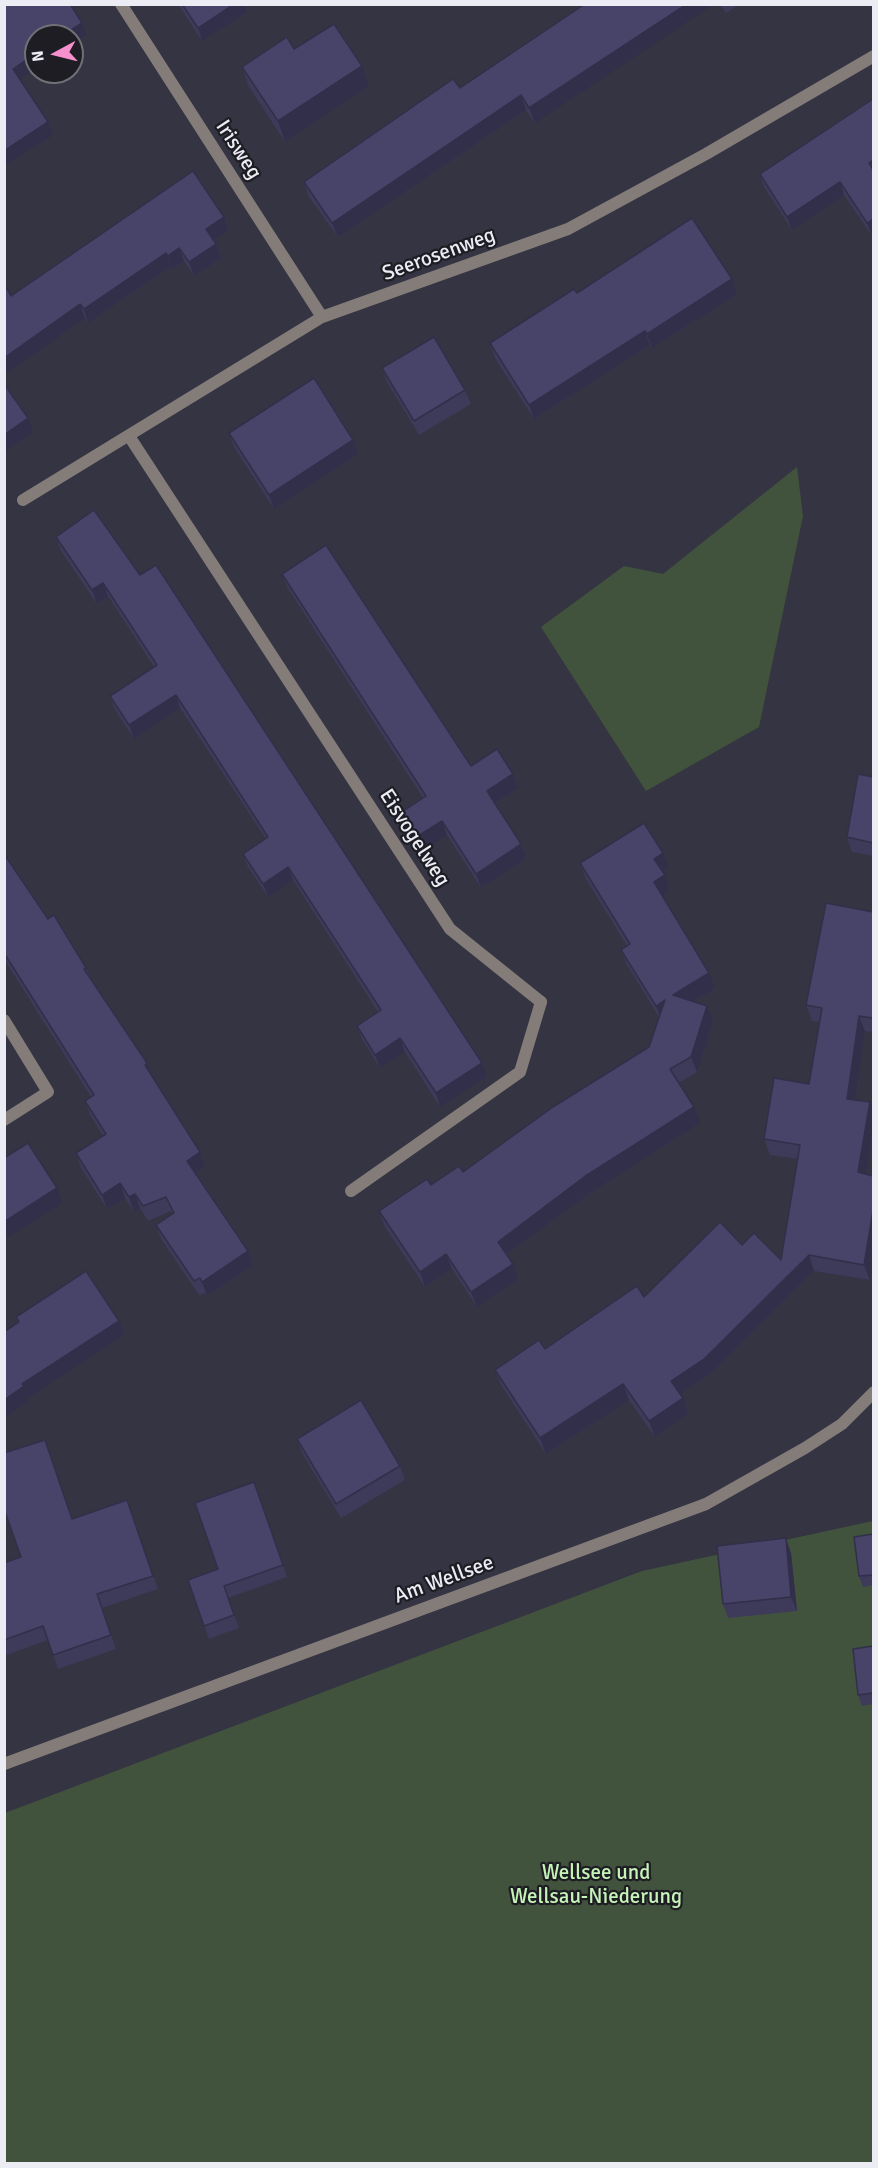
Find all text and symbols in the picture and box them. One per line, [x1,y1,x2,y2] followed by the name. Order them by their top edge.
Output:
[24,24,84,84] north arrow
[28,49,49,63] text: N
[210,116,266,184] street label: Irisweg
[379,223,499,287] street label: Seerosenweg
[373,785,455,891] street label: Eisvogelweg
[391,1550,497,1610] street label: Am Wellsee
[510,1860,682,1910] park label: Wellsee und Wellsau-Niederung

